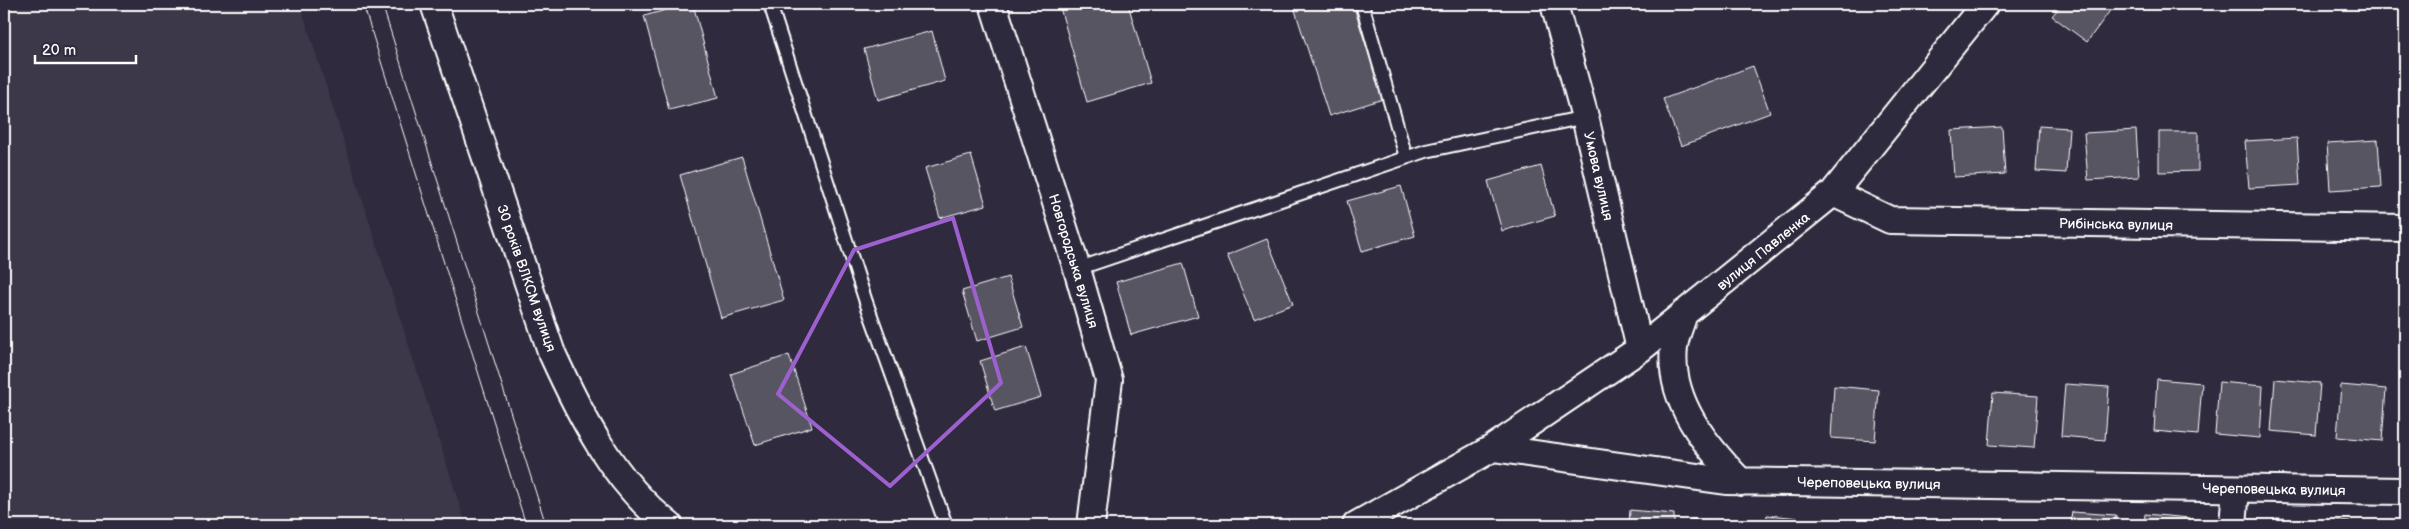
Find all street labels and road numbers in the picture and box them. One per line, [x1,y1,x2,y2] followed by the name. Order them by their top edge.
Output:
[1580,130,1617,222] street label: Умова вулиця
[1045,192,1102,331] street label: Новгородська вулиця
[493,202,560,354] street label: 30 років ВЛКСМ вулиця
[1713,208,1814,294] street label: вулиця Павленка
[2059,215,2174,234] street label: Рибінська вулиця
[1797,474,1941,493] street label: Череповецька вулиця
[2202,480,2346,499] street label: Череповецька вулиця

